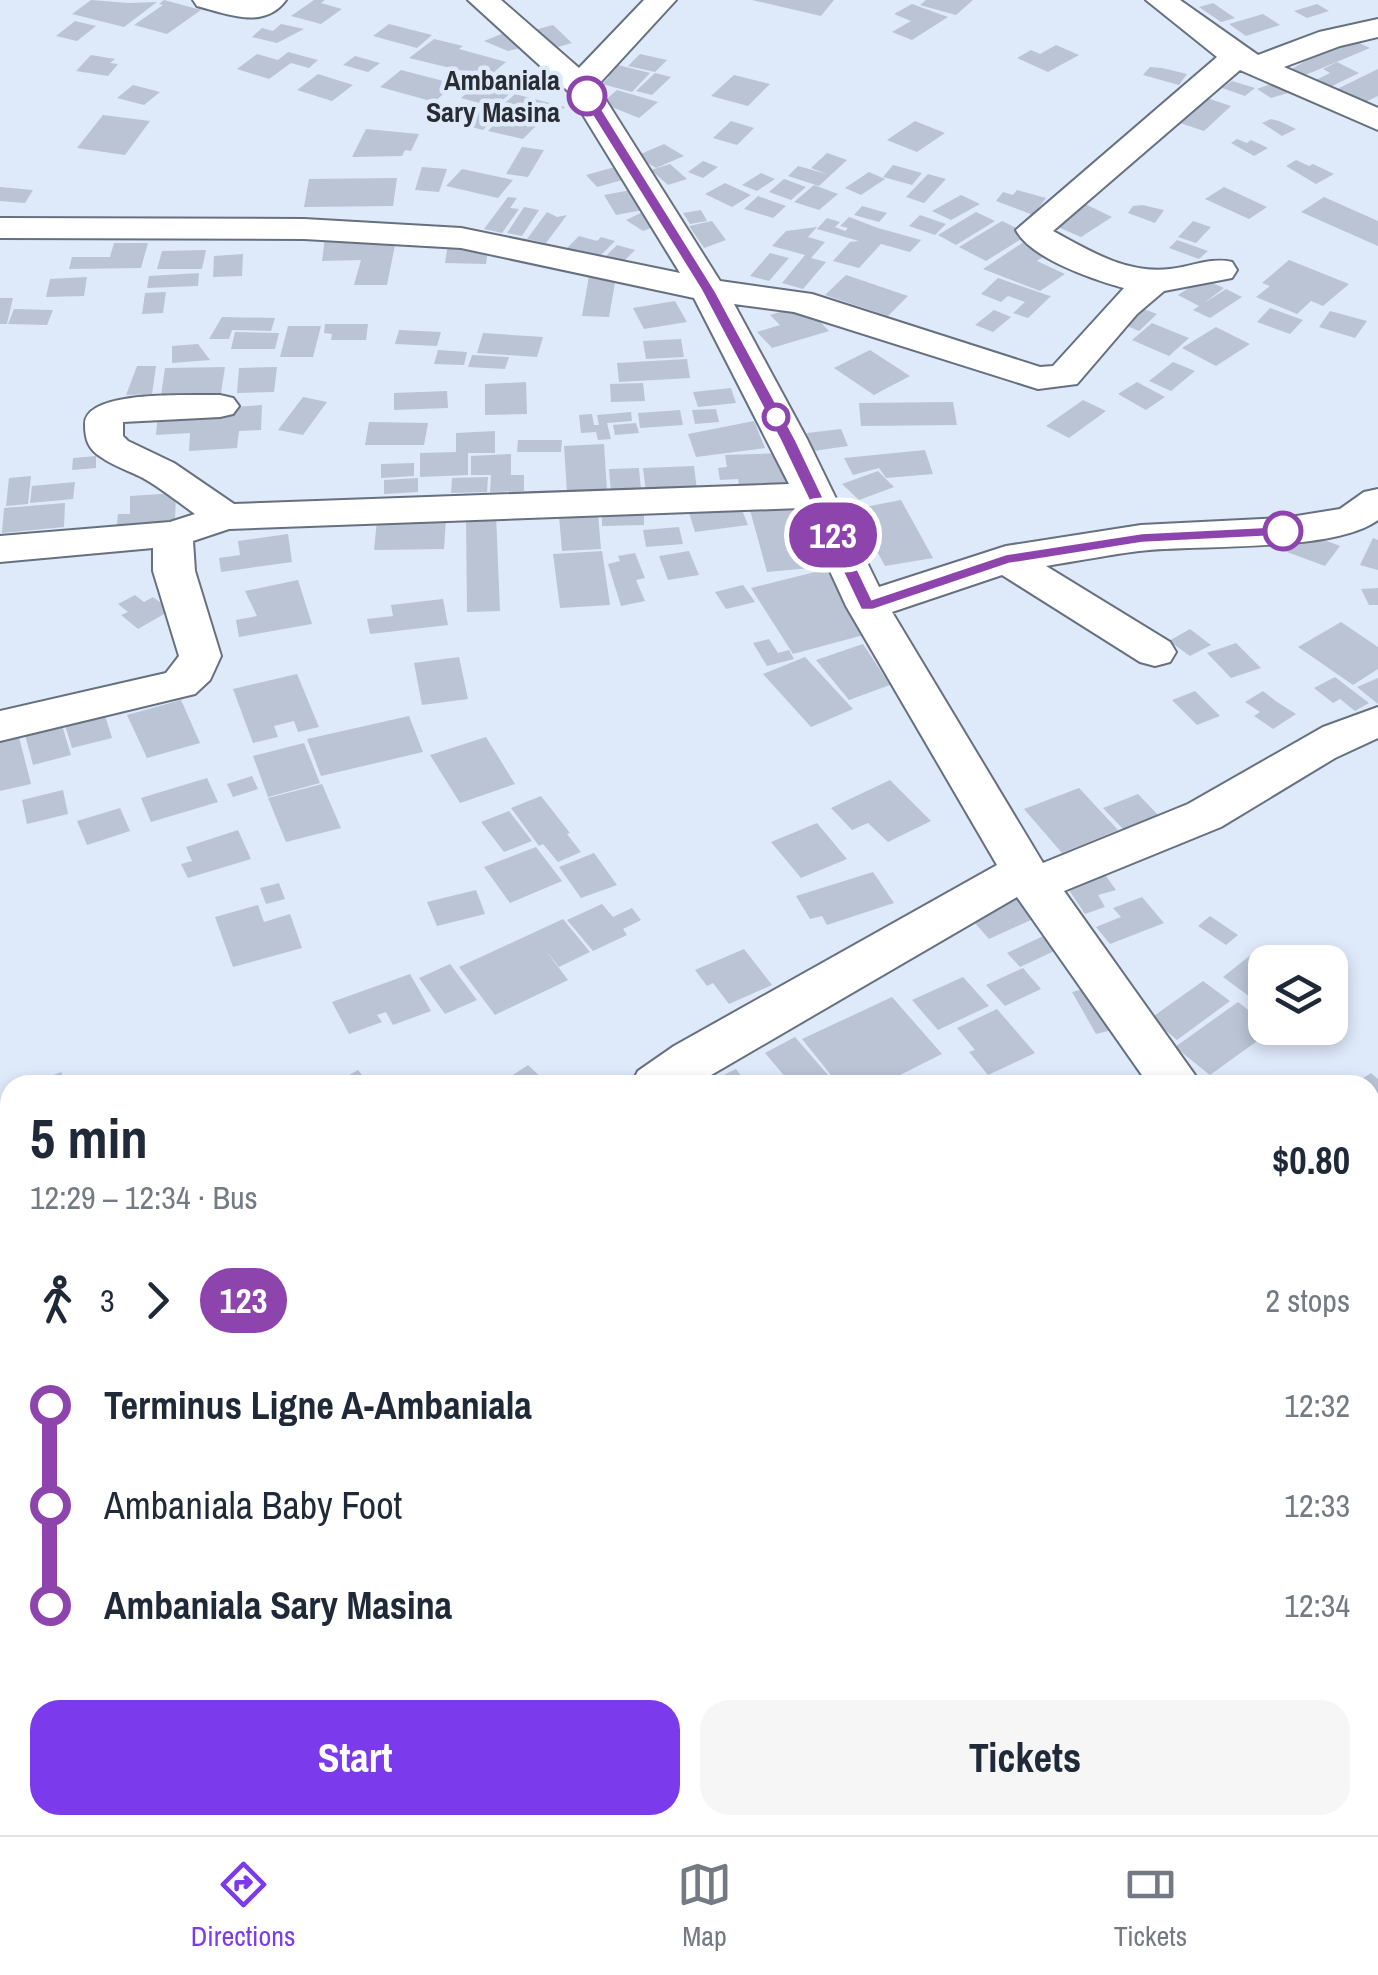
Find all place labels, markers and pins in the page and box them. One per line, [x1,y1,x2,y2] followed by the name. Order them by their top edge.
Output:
[426,61,560,131] place label: Ambaniala Sary Masina
[568,77,606,115] marker: Ambaniala Sary Masina
[763,404,789,430] unlabelled marker
[1264,512,1302,550] unlabelled marker

